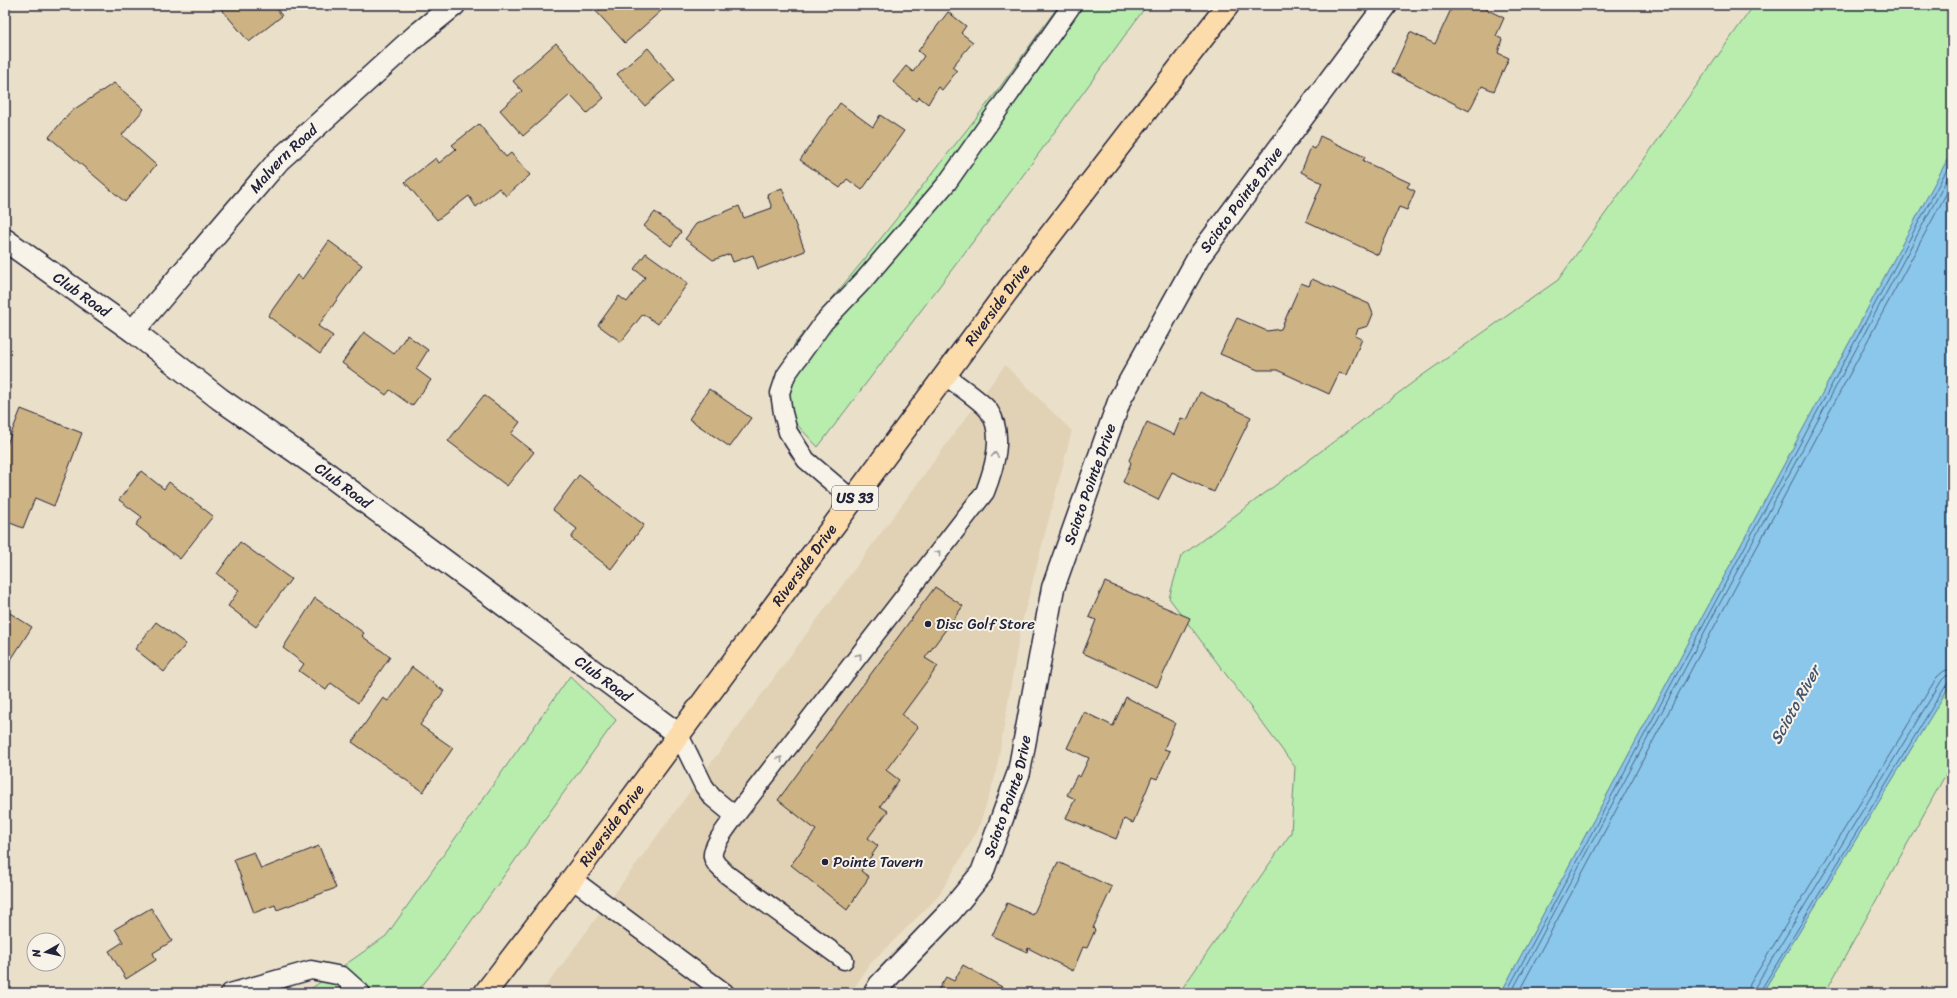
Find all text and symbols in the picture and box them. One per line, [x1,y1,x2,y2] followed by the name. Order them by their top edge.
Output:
[243,117,325,199] street label: Malvern Road
[1193,141,1290,258] street label: Scioto Pointe Drive
[958,258,1037,352] street label: Riverside Drive
[47,265,117,325] street label: Club Road
[1056,419,1123,548] street label: Scioto Pointe Drive
[991,452,1000,458] one-way arrow
[309,455,378,516] street label: Club Road
[832,486,878,510] road number: US 33
[765,518,844,612] street label: Riverside Drive
[934,550,941,557] one-way arrow
[936,611,1035,637] place label: Disc Golf Store
[923,619,933,629] marker: Disc Golf Store
[569,649,638,709] street label: Club Road
[854,653,861,660] one-way arrow
[1761,657,1830,750] water label: Scioto River
[976,733,1039,861] street label: Scioto Pointe Drive
[775,756,782,763] one-way arrow
[572,779,651,872] street label: Riverside Drive
[833,849,923,875] place label: Pointe Tavern
[820,857,830,867] marker: Pointe Tavern
[26,932,66,972] north arrow
[27,948,47,959] text: N

